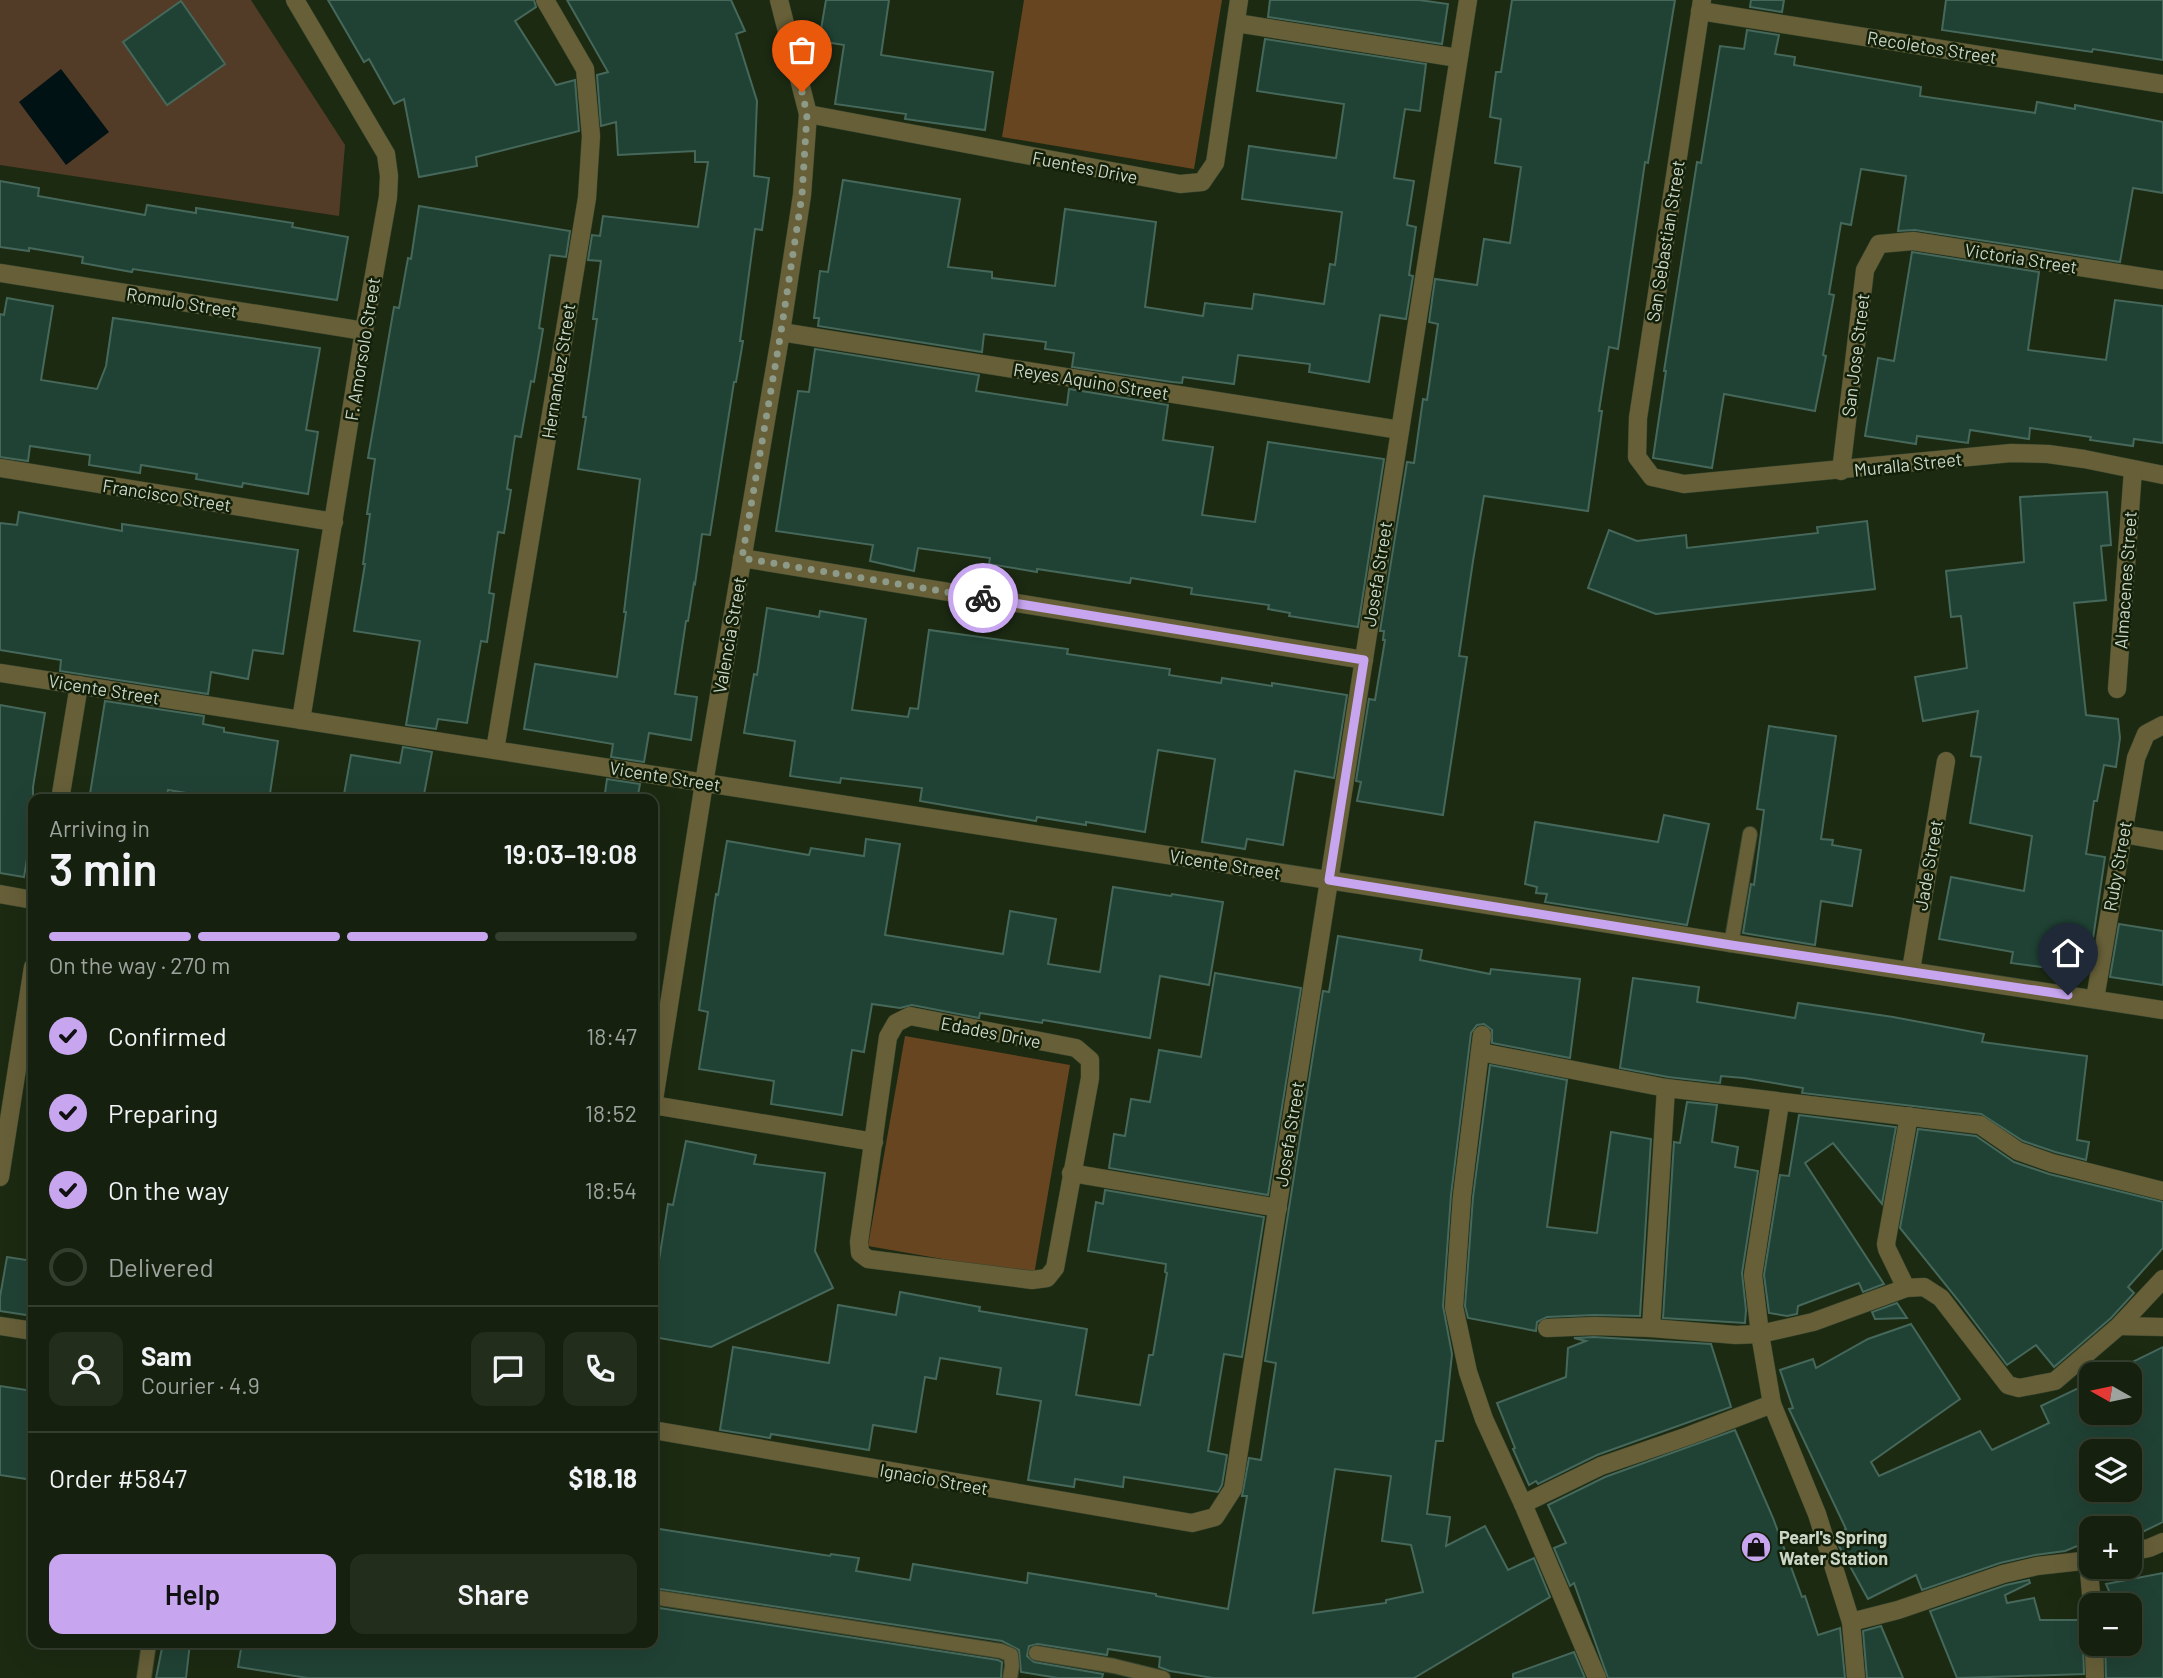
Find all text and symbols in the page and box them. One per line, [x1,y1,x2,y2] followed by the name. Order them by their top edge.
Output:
[772,20,832,92] pin
[1866,26,1998,68] street label: Recoletos Street
[783,31,821,69] icon: bag
[1030,146,1140,188] street label: Fuentes Drive
[1641,159,1689,323] street label: San Sebastian Street
[1963,238,2079,278] street label: Victoria Street
[340,276,384,422] street label: F. Amorsolo Street
[125,282,239,322] street label: Romulo Street
[1837,292,1873,418] street label: San Jose Street
[536,302,580,440] street label: Hernandez Street
[1012,358,1170,404] street label: Reyes Aquino Street
[1853,447,1963,481] street label: Muralla Street
[101,474,233,516] street label: Francisco Street
[2109,510,2141,650] street label: Almacenes Street
[1358,520,1396,628] street label: Josefa Street
[948,563,1018,633] courier
[708,575,750,695] street label: Valencia Street
[964,579,1002,617] icon: bike
[47,669,161,709] street label: Vicente Street
[608,756,722,796] street label: Vicente Street
[49,814,150,842] text: Arriving in
[1909,818,1947,912] street label: Jade Street
[2098,819,2136,913] street label: Ruby Street
[503,838,637,869] text: 19:03–19:08
[49,840,158,895] text: 3 min
[1168,844,1282,884] street label: Vicente Street
[2038,923,2098,995] pin
[2049,934,2087,972] icon: home
[49,951,230,979] text: On the way · 270 m
[939,1012,1043,1052] street label: Edades Drive
[49,1017,87,1055] icon: check
[108,1020,227,1051] text: Confirmed
[586,1022,637,1050] text: 18:47
[1270,1080,1308,1188] street label: Josefa Street
[49,1094,87,1132] icon: check
[108,1097,218,1128] text: Preparing
[585,1099,637,1127] text: 18:52
[49,1171,87,1209] icon: check
[108,1174,229,1205] text: On the way
[585,1176,637,1204] text: 18:54
[108,1251,214,1282] text: Delivered
[49,1332,123,1406] button: person
[471,1332,545,1406] button: chat
[563,1332,637,1406] button: phone
[141,1340,192,1371] text: Sam
[2079,1362,2142,1424] north arrow
[2079,1362,2142,1656] map controls
[141,1371,260,1399] text: Courier · 4.9
[2079,1439,2142,1502] button: layers
[878,1459,990,1499] street label: Ignacio Street
[49,1462,187,1493] text: Order #5847
[569,1462,637,1493] text: $18.18
[2079,1516,2142,1579] button: +
[1779,1526,1888,1569] place label: Pearl's Spring Water Station
[1739,1530,1773,1564] shop icon: Pearl's Spring Water Station
[49,1554,336,1634] button: Help
[350,1554,637,1634] button: Share
[2079,1593,2142,1656] button: −

